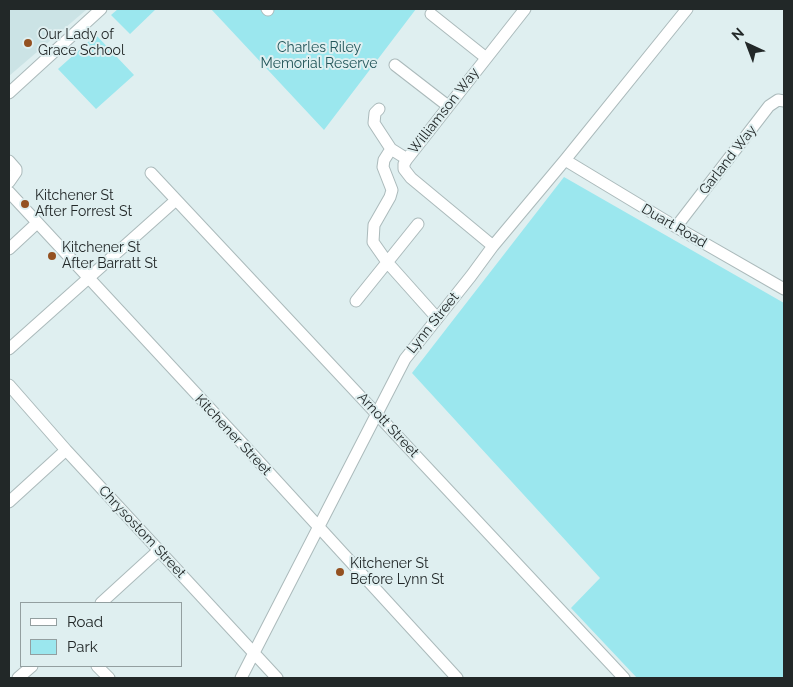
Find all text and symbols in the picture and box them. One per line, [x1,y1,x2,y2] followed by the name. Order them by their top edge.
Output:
[723,20,773,70] north arrow
[728,25,747,44] text: N
[38,27,125,59] place label: Our Lady of Grace School
[22,37,34,49] marker: Our Lady of Grace School
[260,40,378,72] park label: Charles Riley Memorial Reserve
[405,65,483,157] street label: Williamson Way
[696,122,760,198] street label: Garland Way
[35,188,132,220] place label: Kitchener St After Forrest St
[19,198,31,210] marker: Kitchener St After Forrest St
[638,201,710,251] street label: Duart Road
[62,240,157,272] place label: Kitchener St After Barratt St
[46,250,58,262] marker: Kitchener St After Barratt St
[403,289,463,357] street label: Lynn Street
[354,389,422,461] street label: Arnott Street
[191,391,275,479] street label: Kitchener Street
[95,482,189,582] street label: Chrysostom Street
[350,556,444,588] place label: Kitchener St Before Lynn St
[334,566,346,578] marker: Kitchener St Before Lynn St
[20,602,182,667] legend
[67,613,103,631] text: Road
[67,638,98,656] text: Park

